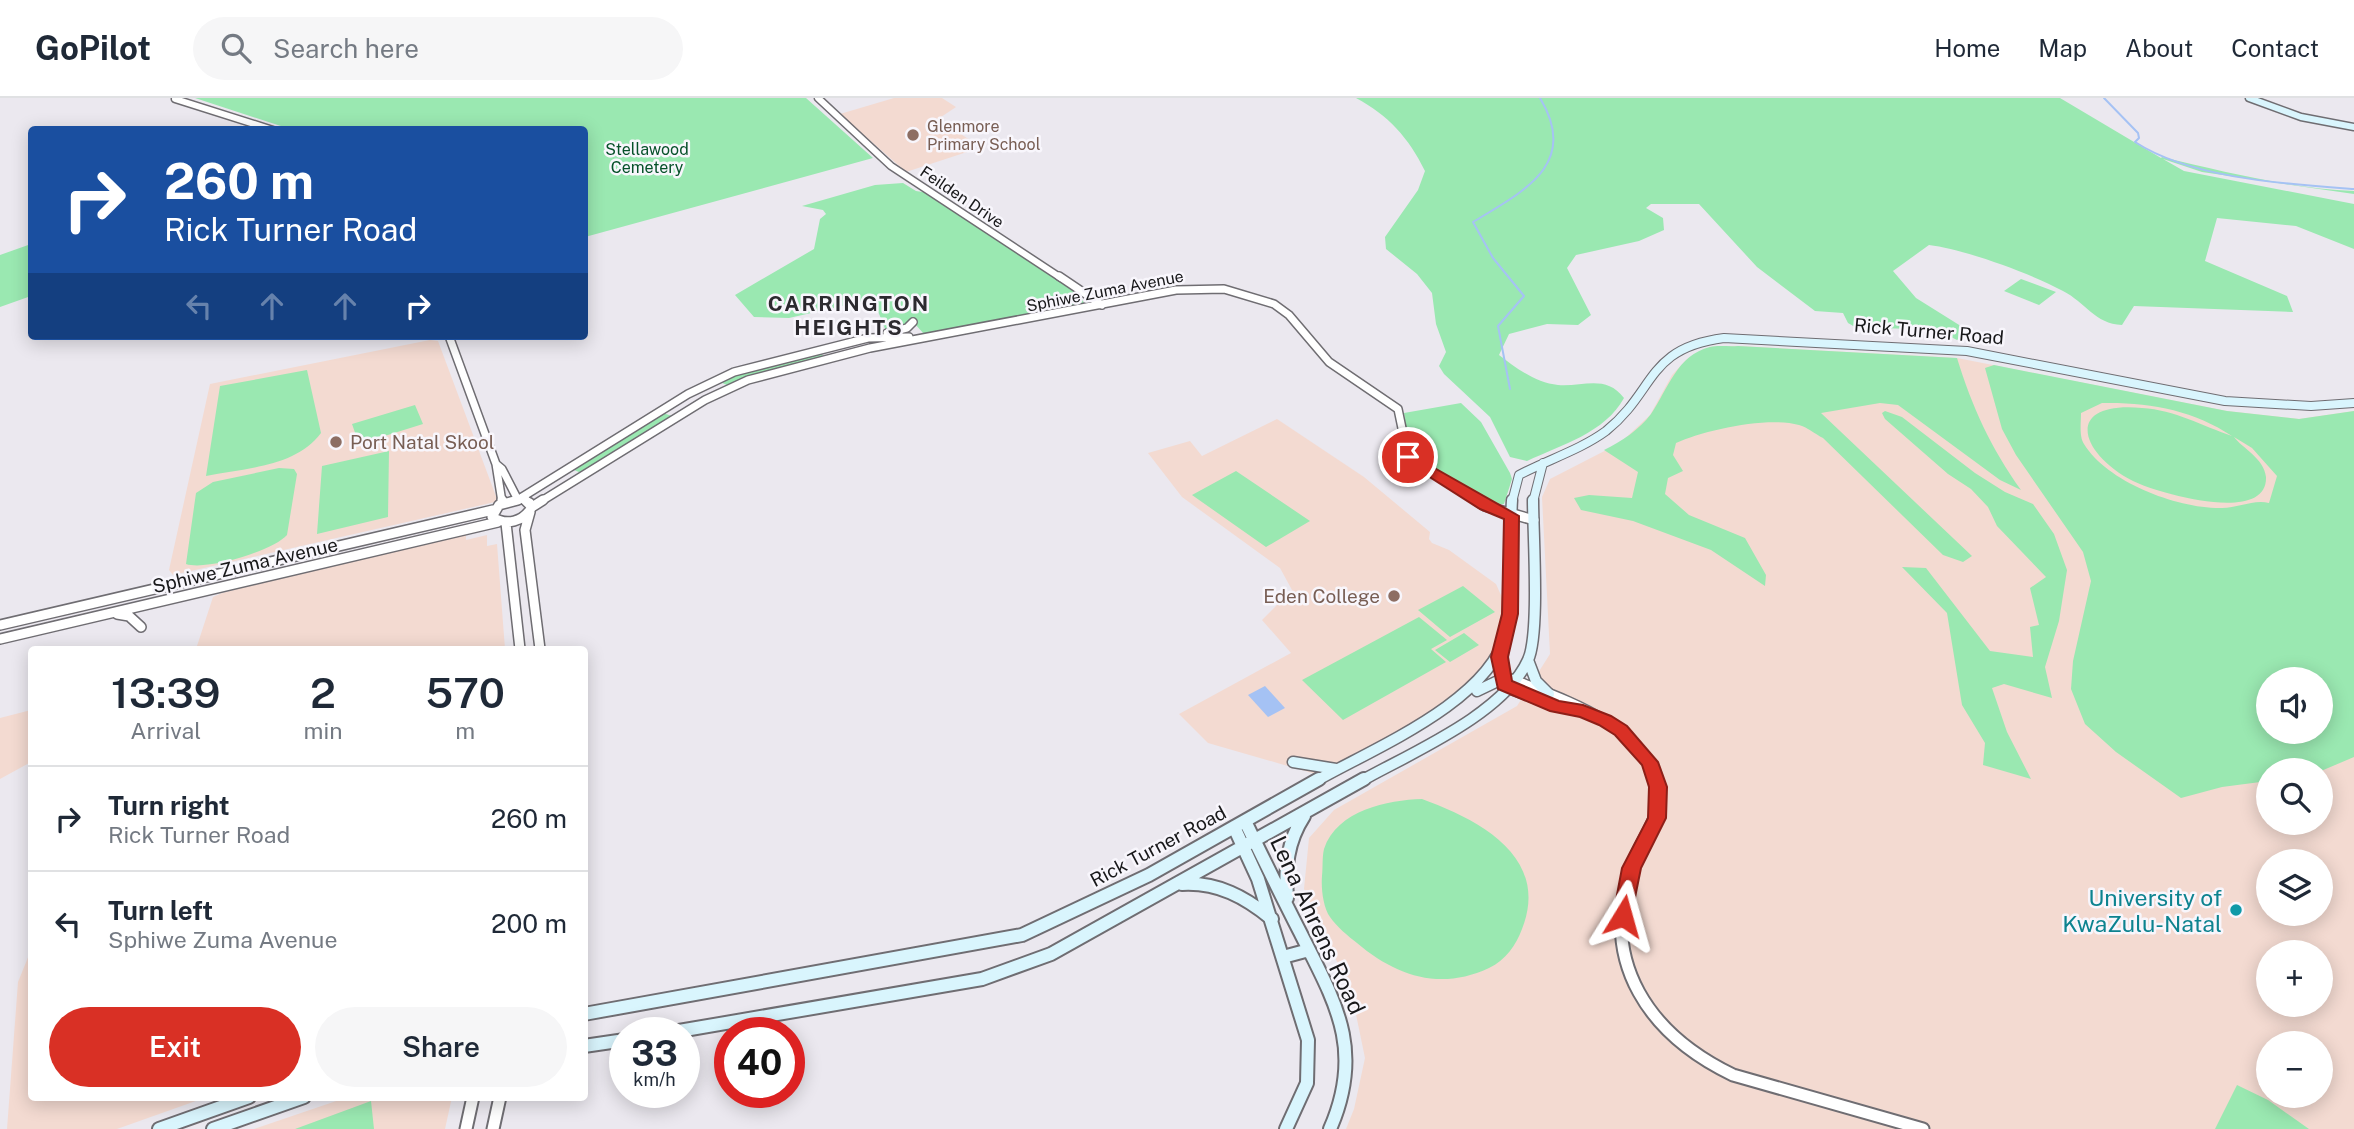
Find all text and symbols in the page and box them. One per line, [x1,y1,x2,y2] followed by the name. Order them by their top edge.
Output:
[193,17,683,80] search box
[35,29,151,67] text: GoPilot
[217,29,255,67] icon: search
[273,33,419,64] text: Search here
[1934,34,2000,62] text: Home
[2038,34,2087,62] text: Map
[2125,34,2193,62] text: About
[2231,34,2319,62] text: Contact
[927,117,1041,154] place label: Glenmore Primary School
[905,127,921,143] marker: Glenmore Primary School
[605,140,689,177] park label: Stellawood Cemetery
[164,152,314,210] text: 260 m
[49,154,140,245] icon: right
[917,162,1007,232] street label: Feilden Drive
[164,211,417,248] text: Rick Turner Road
[1025,266,1185,316] street label: Sphiwe Zuma Avenue
[180,287,218,325] icon: left
[253,287,291,325] icon: ahead
[326,287,364,325] icon: ahead
[399,287,437,325] icon: right
[768,291,930,340] district label: CARRINGTON HEIGHTS
[1853,313,2005,349] street label: Rick Turner Road
[1378,427,1438,487] pin
[350,431,495,453] place label: Port Natal Skool
[328,434,344,450] marker: Port Natal Skool
[1389,438,1427,476] icon: arrive
[150,533,340,597] street label: Sphiwe Zuma Avenue
[1263,585,1380,607] place label: Eden College
[1386,588,1402,604] marker: Eden College
[2256,667,2333,1108] map controls
[2256,667,2333,744] button: sound
[111,668,220,717] text: 13:39
[310,668,336,717] text: 2
[426,668,505,717] text: 570
[130,717,201,744] text: Arrival
[304,717,343,744] text: min
[455,717,475,744] text: m
[2256,758,2333,835] button: search
[108,790,230,821] text: Turn right
[49,800,87,838] icon: right
[1086,801,1230,891] street label: Rick Turner Road
[491,803,567,834] text: 260 m
[108,821,290,848] text: Rick Turner Road
[1265,832,1371,1018] street label: Lena Ahrens Road
[2256,849,2333,926] button: layers
[1586,879,1660,953] position arrow
[2062,884,2222,937] place label: University of KwaZulu-Natal
[108,895,213,926] text: Turn left
[2228,902,2244,918] marker: University of KwaZulu-Natal
[49,905,87,943] icon: left
[491,908,567,939] text: 200 m
[108,926,337,953] text: Sphiwe Zuma Avenue
[2256,940,2333,1017] button: +
[49,1007,301,1087] button: Exit
[315,1007,567,1087] button: Share
[714,1017,805,1108] speed limit sign: 40
[2256,1031,2333,1108] button: −
[631,1033,678,1074] text: 33
[633,1069,676,1090] text: km/h

